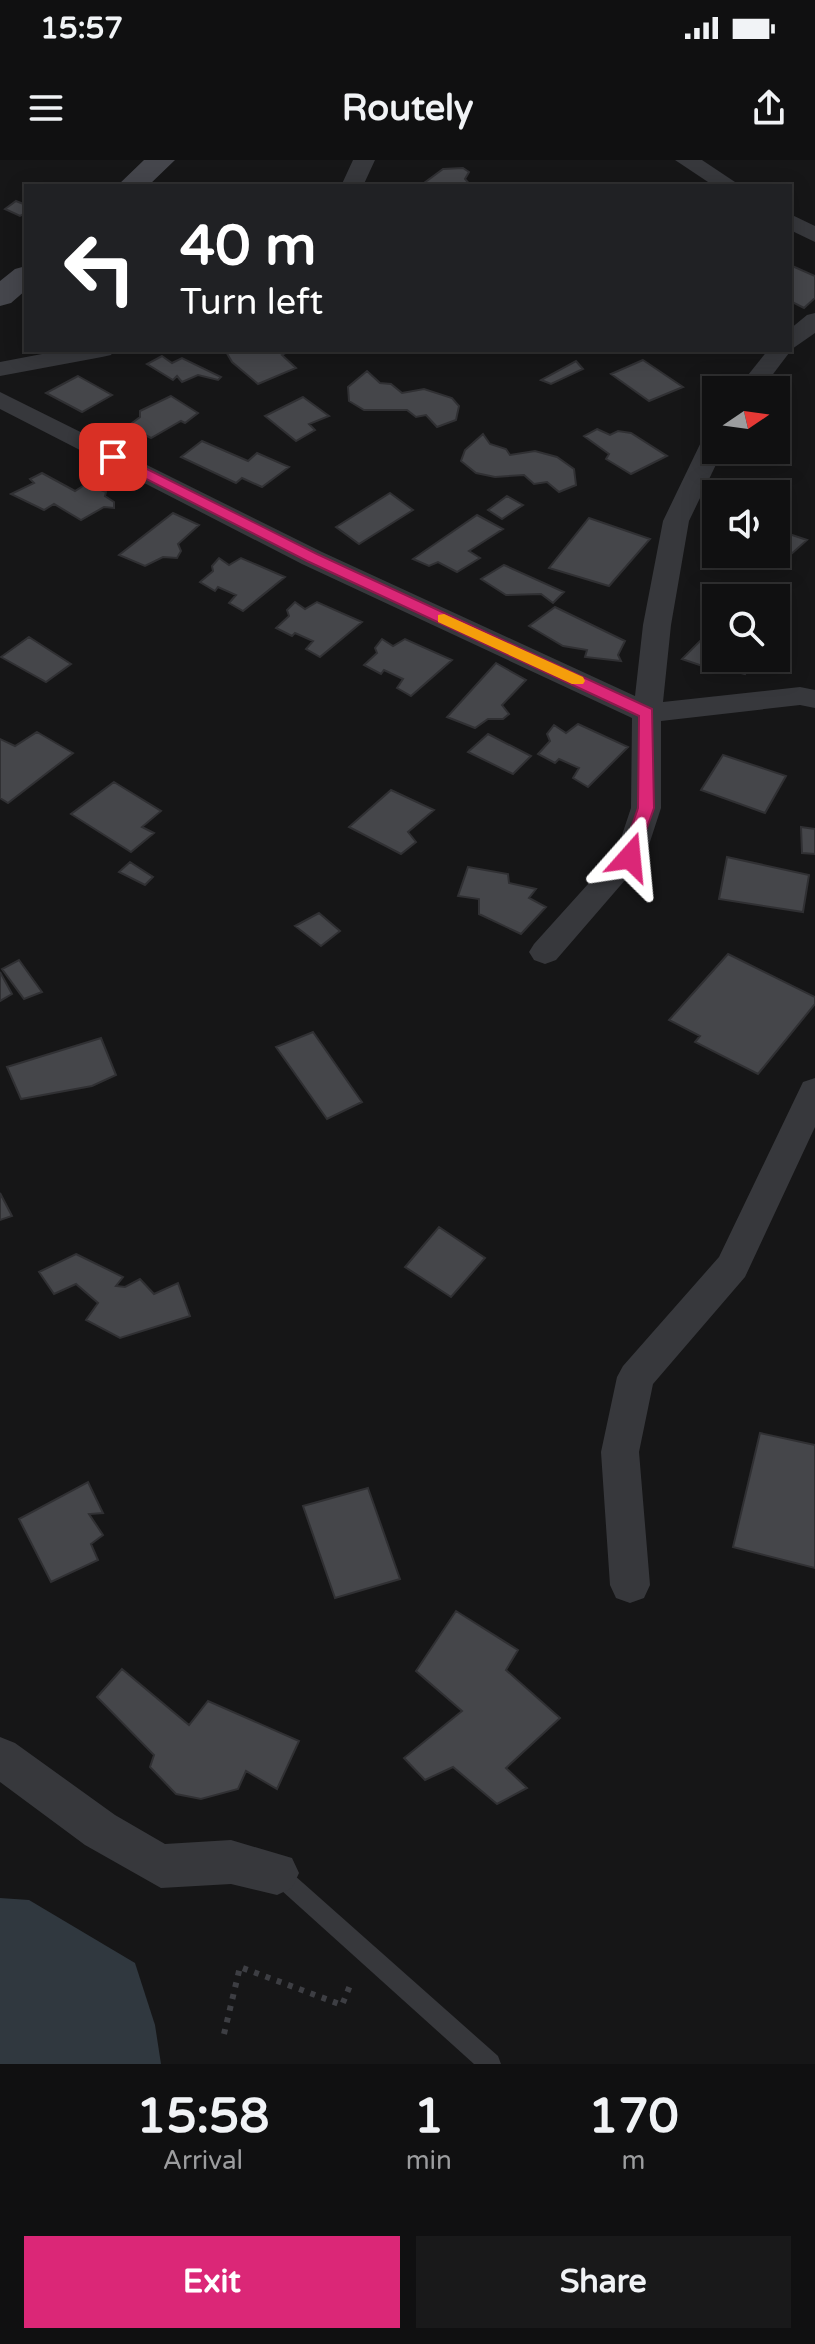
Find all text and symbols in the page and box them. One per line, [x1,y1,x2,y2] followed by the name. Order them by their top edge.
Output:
[40,10,123,47] text: 15:57
[24,86,68,130] icon: menu
[747,86,791,130] icon: share
[342,87,473,130] text: Routely
[180,213,316,280] text: 40 m
[48,216,152,320] icon: left
[180,281,323,324] text: Turn left
[702,376,790,464] north arrow
[702,376,790,672] map controls
[79,423,147,491] pin
[91,435,135,479] icon: arrive
[702,480,790,568] button: sound
[702,584,790,672] button: search
[588,815,672,899] position arrow
[136,2088,269,2146] text: 15:58
[414,2088,444,2146] text: 1
[588,2088,679,2146] text: 170
[163,2145,243,2176] text: Arrival
[406,2145,452,2176] text: min
[622,2145,645,2176] text: m
[24,2236,400,2328] button: Exit
[416,2236,791,2328] button: Share

